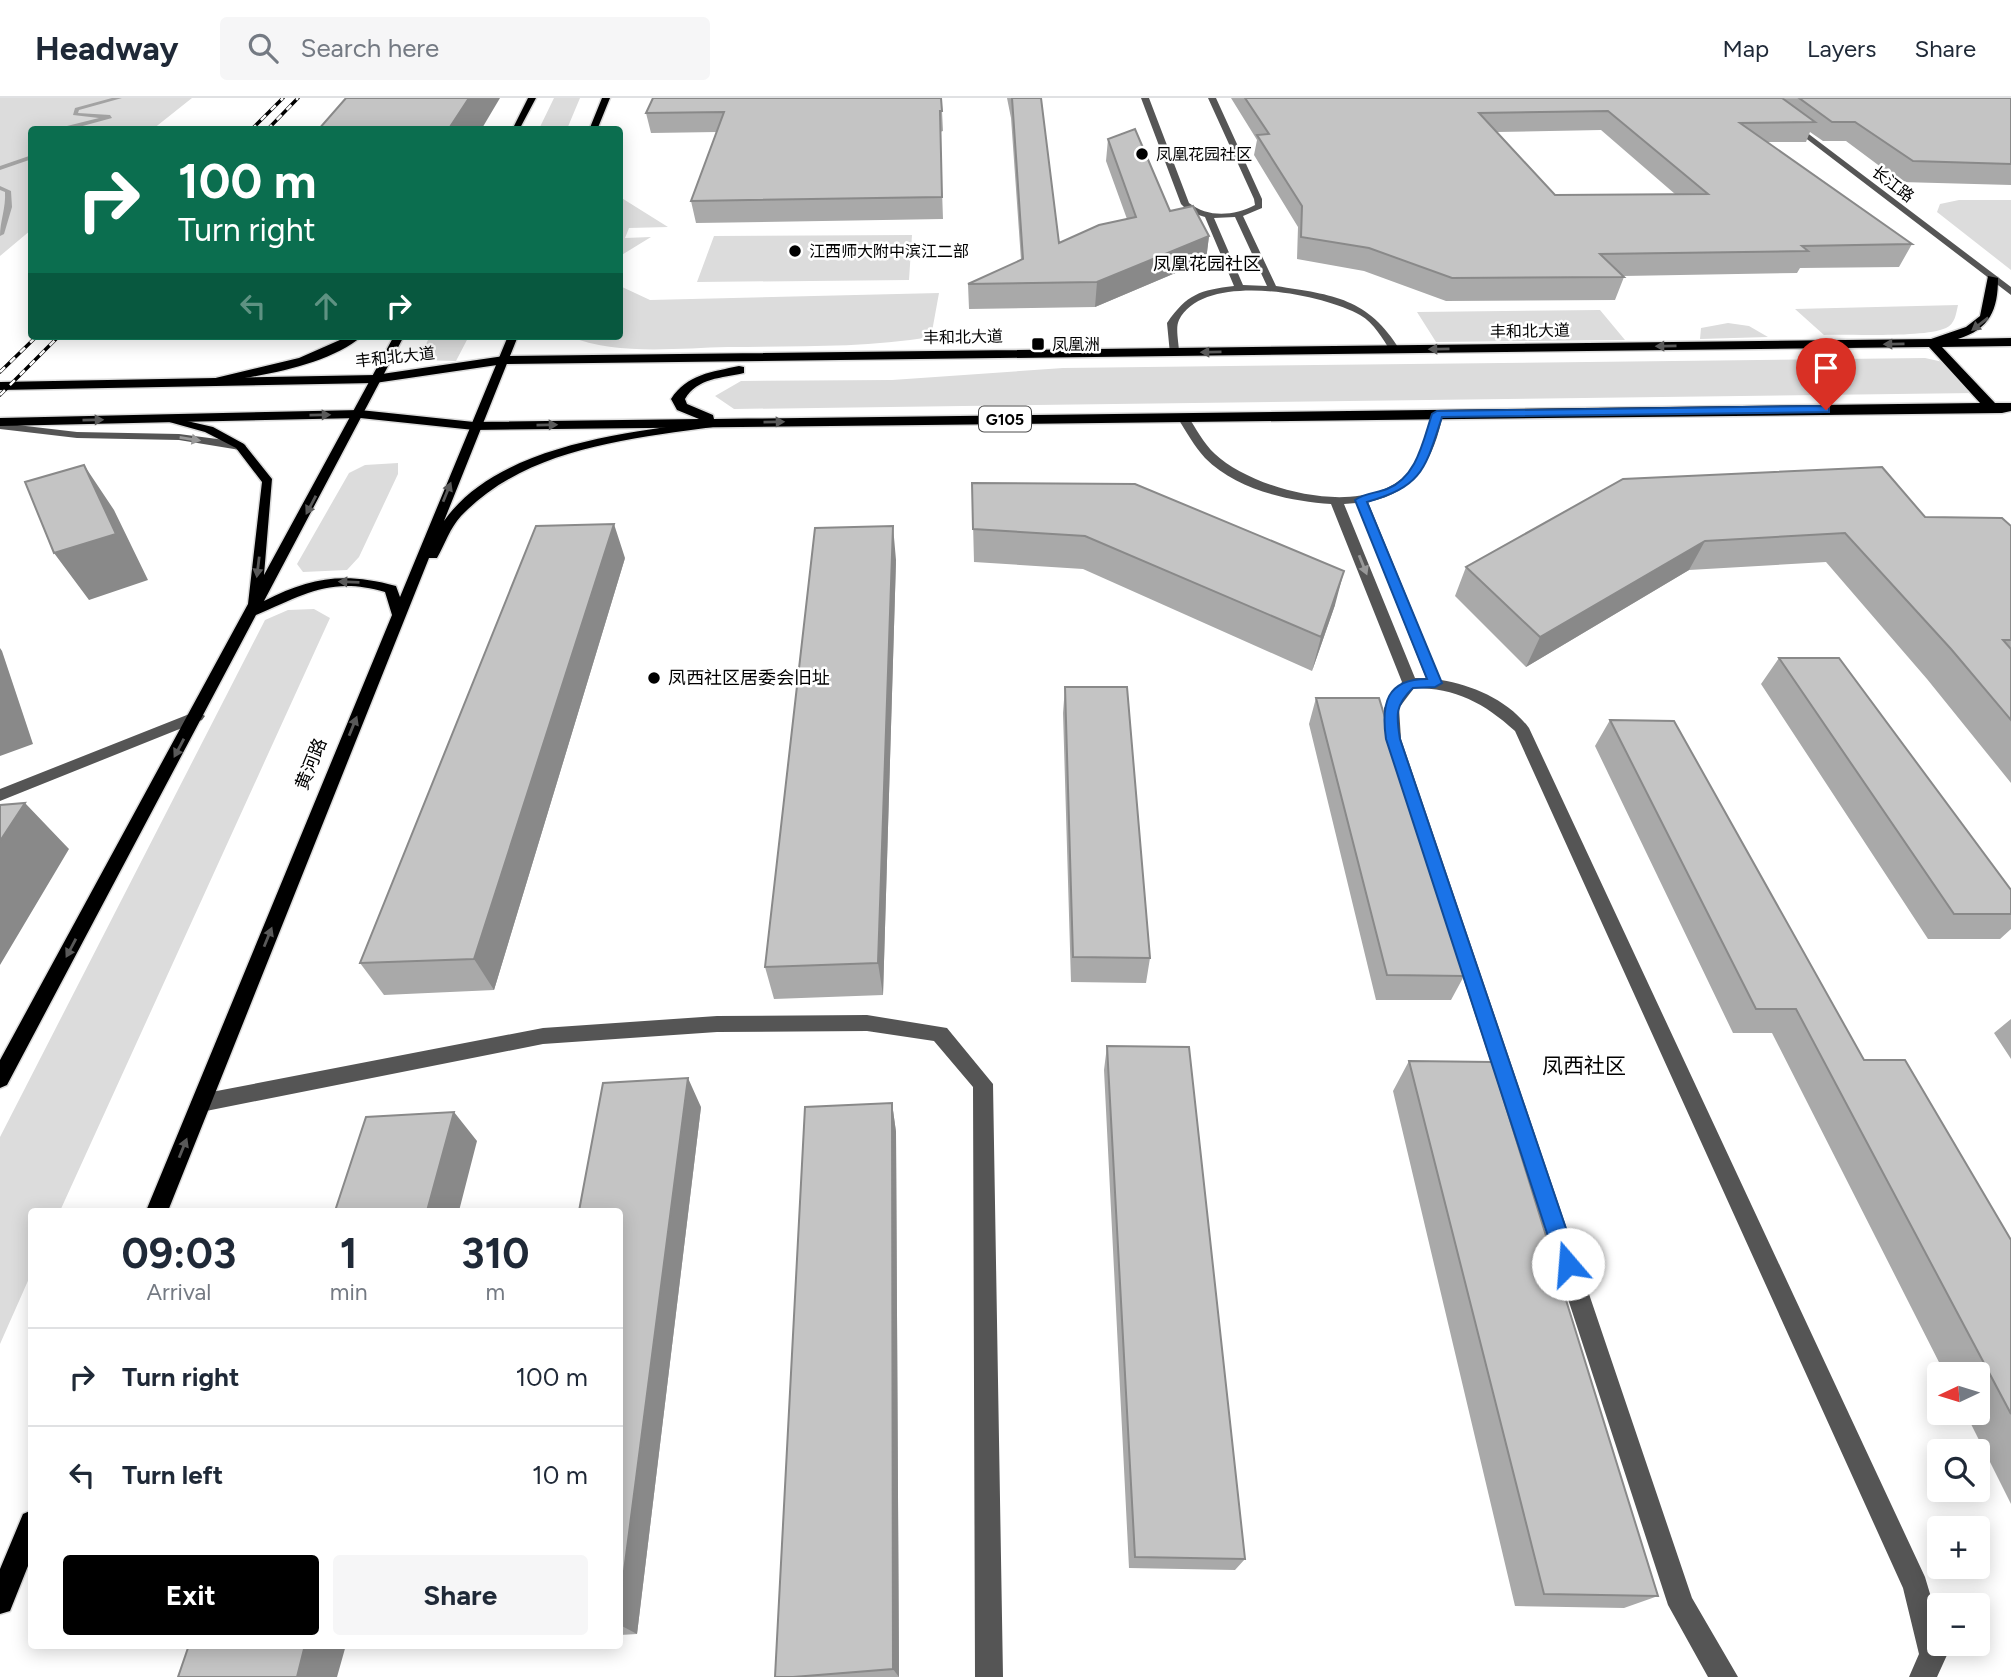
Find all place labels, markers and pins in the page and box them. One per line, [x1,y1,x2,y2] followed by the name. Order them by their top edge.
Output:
[1156,145,1252,164] place label: 凤凰花园社区
[1134,146,1150,162] marker: 凤凰花园社区
[809,242,969,261] place label: 江西师大附中滨江二部
[787,243,803,259] marker: 江西师大附中滨江二部
[1052,335,1100,354] place label: 凤凰洲
[1030,336,1046,352] marker: 凤凰洲
[1796,338,1856,410] pin
[668,667,830,689] place label: 凤西社区居委会旧址
[646,670,662,686] marker: 凤西社区居委会旧址

